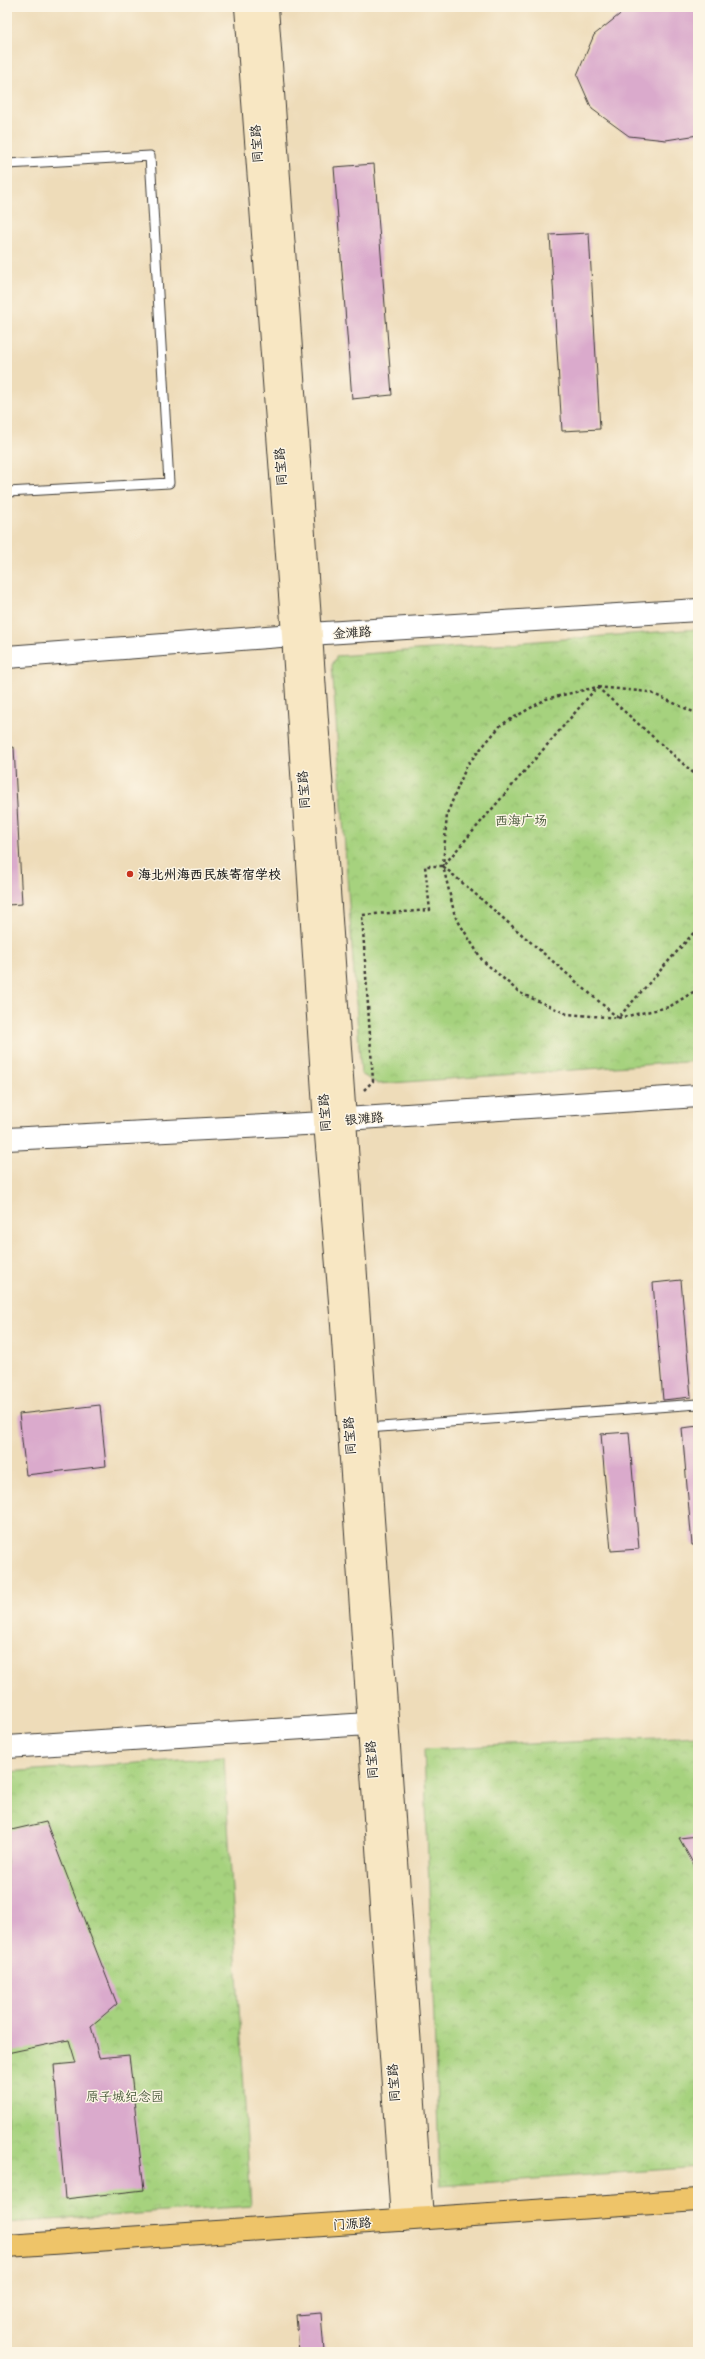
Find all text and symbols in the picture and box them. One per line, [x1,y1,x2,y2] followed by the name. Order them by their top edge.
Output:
[247,124,268,164] street label: 同宝路
[271,447,292,487] street label: 同宝路
[332,623,372,644] street label: 金滩路
[294,770,315,810] street label: 同宝路
[495,812,547,831] park label: 西海广场
[138,866,281,885] place label: 海北州海西民族寄宿学校
[125,869,135,879] marker: 海北州海西民族寄宿学校
[315,1093,336,1133] street label: 同宝路
[344,1108,384,1131] street label: 银滩路
[340,1416,361,1456] street label: 同宝路
[362,1740,383,1780] street label: 同宝路
[384,2063,405,2103] street label: 同宝路
[86,2088,164,2107] park label: 原子城纪念园
[332,2214,372,2235] street label: 门源路

